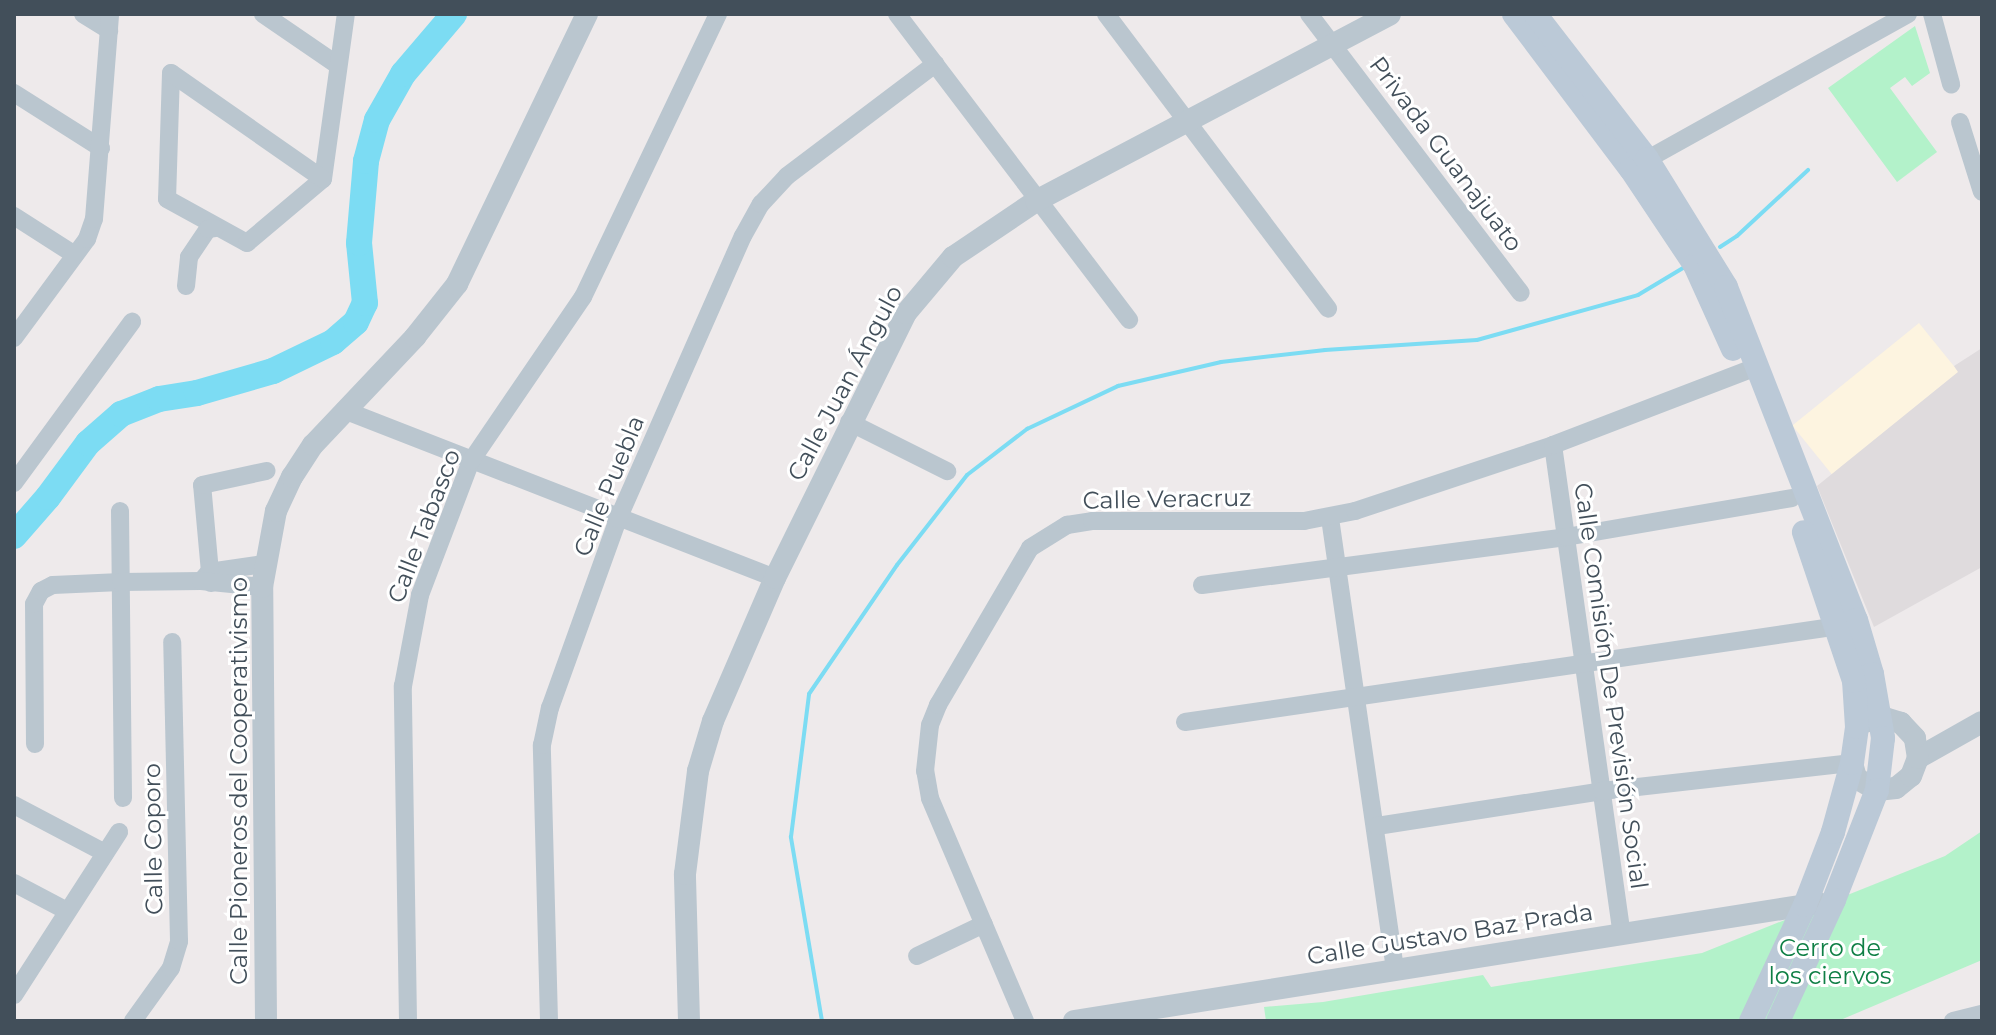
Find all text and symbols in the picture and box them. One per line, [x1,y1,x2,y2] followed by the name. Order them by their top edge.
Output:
[1363,51,1529,257] street label: Privada Guanajuato
[781,280,909,486] street label: Calle Juan Ángulo
[568,411,650,561] street label: Calle Puebla
[381,445,467,607] street label: Calle Tabasco
[1568,481,1654,891] street label: Calle Comisión De Previsión Social
[1082,483,1252,515] street label: Calle Veracruz
[225,577,253,985] street label: Calle Pioneros del Cooperativismo
[137,763,169,915] street label: Calle Coporo
[1305,897,1595,971] street label: Calle Gustavo Baz Prada
[1768,934,1892,990] park label: Cerro de los ciervos

